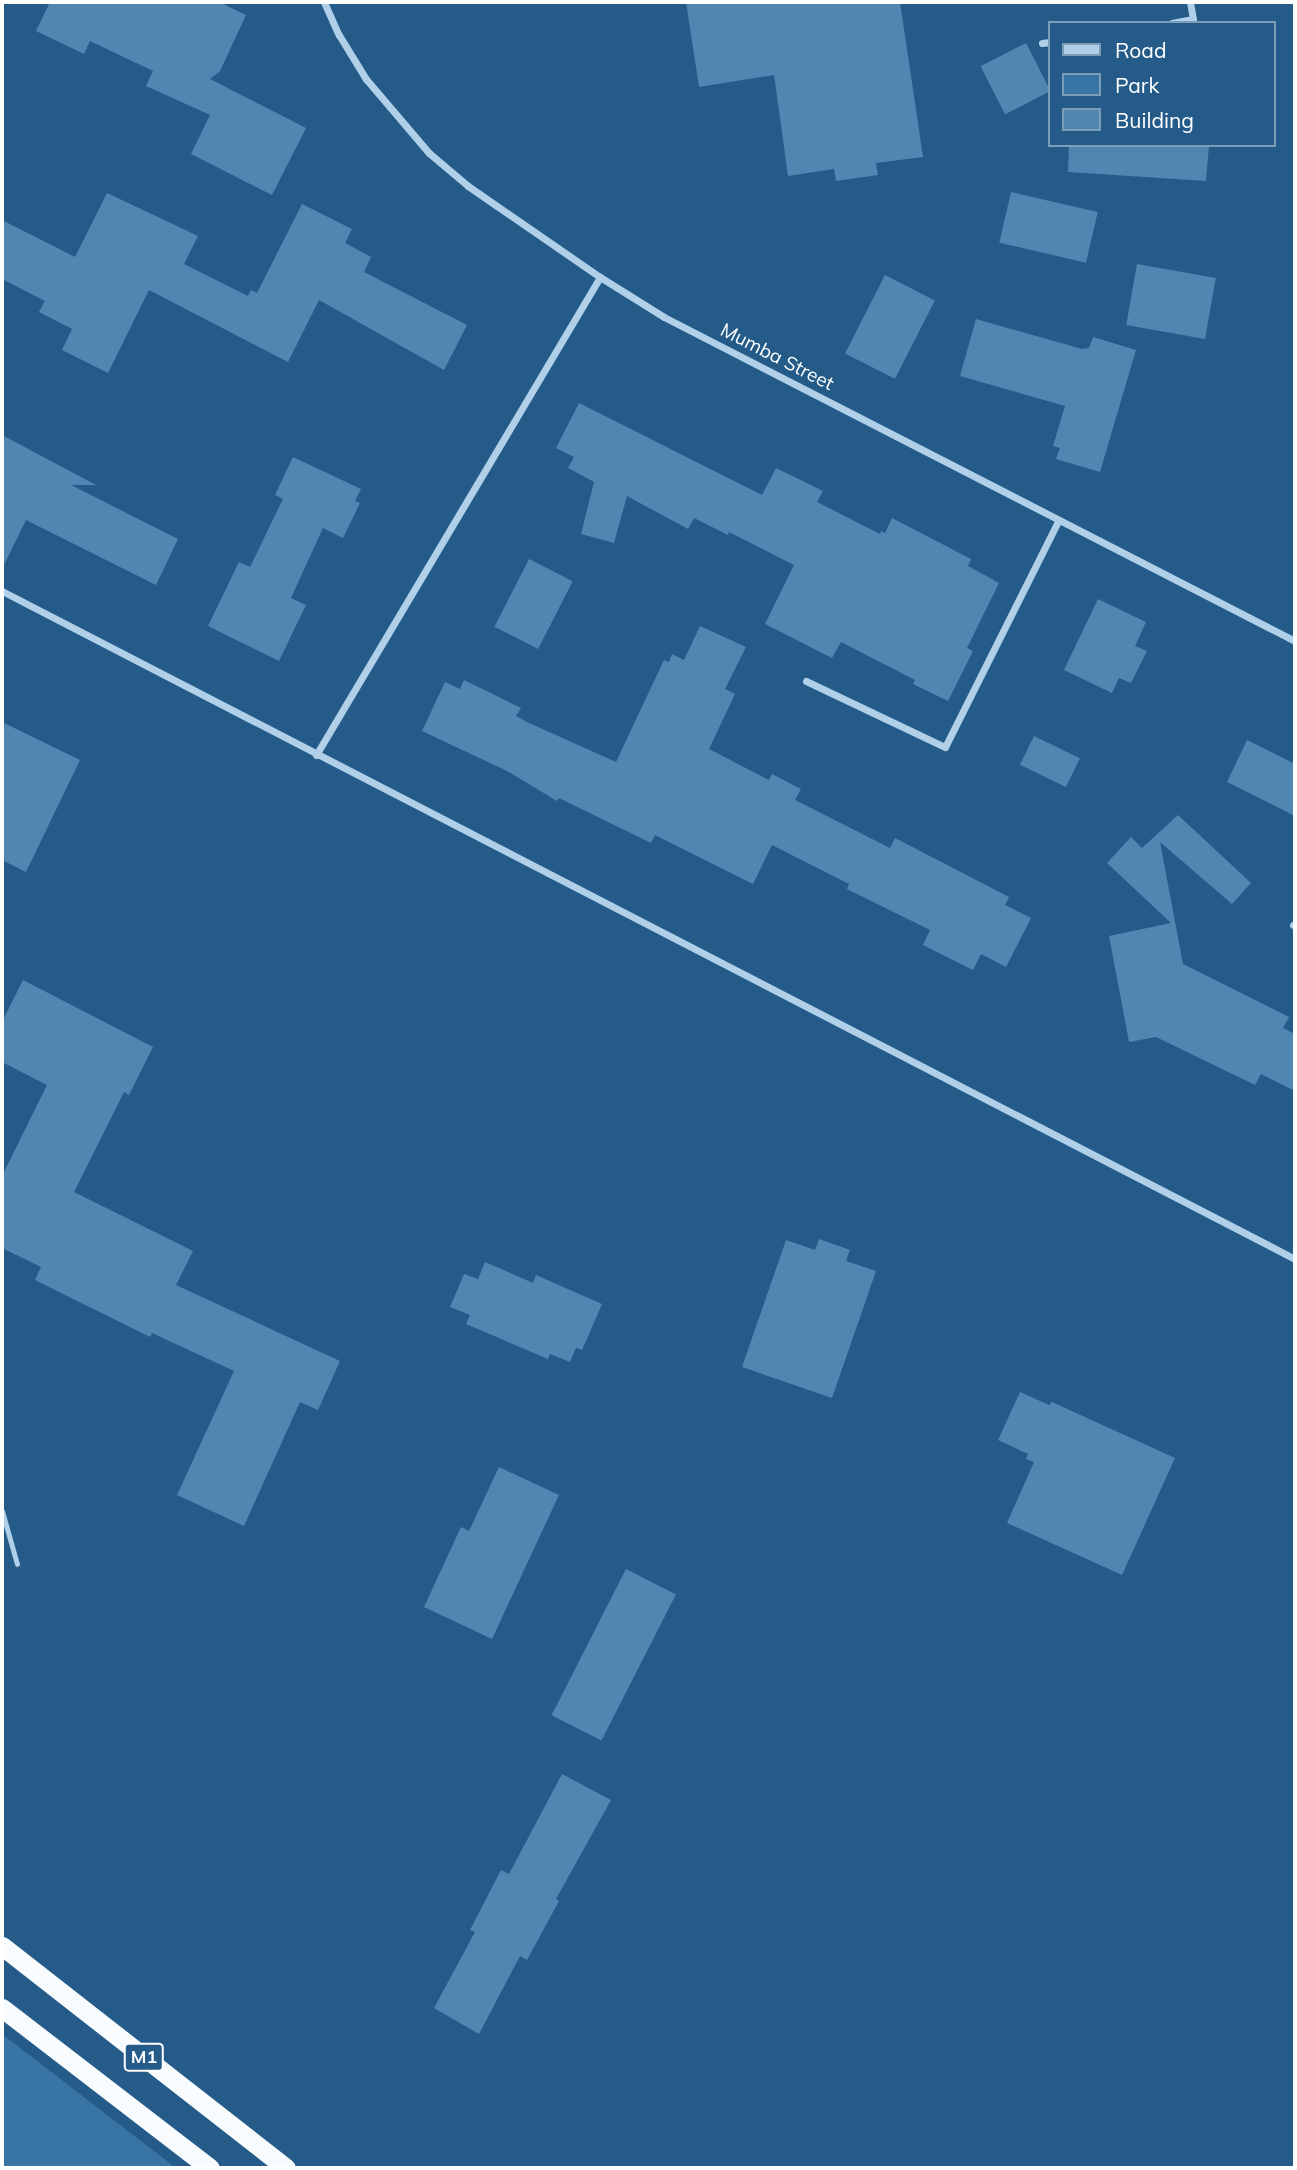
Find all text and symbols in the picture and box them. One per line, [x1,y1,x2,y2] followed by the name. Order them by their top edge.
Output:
[1048,21,1276,147] legend
[1115,37,1166,63] text: Road
[1115,72,1159,98] text: Park
[1115,107,1194,133] text: Building
[716,319,838,395] street label: Mumba Street
[123,2042,165,2071] road number: M1

